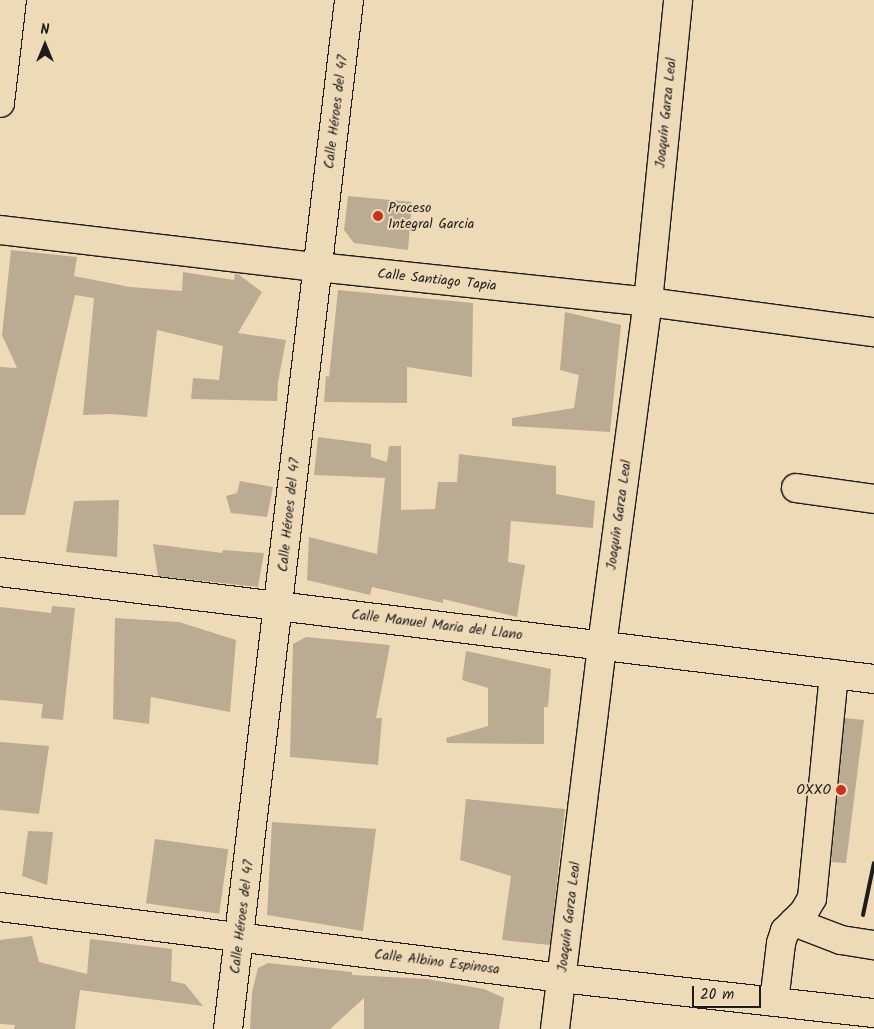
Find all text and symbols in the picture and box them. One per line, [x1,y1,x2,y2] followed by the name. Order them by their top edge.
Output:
[41,19,49,41] text: N
[20,20,70,70] north arrow
[321,54,351,170] street label: Calle Héroes del 47
[652,57,680,169] street label: Joaquín Garza Leal
[388,200,474,232] place label: Proceso Integral Garcia
[372,210,384,222] marker: Proceso Integral Garcia
[377,265,497,295] street label: Calle Santiago Tapia
[275,457,303,573] street label: Calle Héroes del 47
[603,459,635,571] street label: Joaquín Garza Leal
[350,606,524,644] street label: Calle Manuel Maria del Llano
[796,782,831,798] place label: OXXO
[835,784,847,796] marker: OXXO
[227,859,257,975] street label: Calle Héroes del 47
[554,861,584,973] street label: Joaquín Garza Leal
[373,946,501,978] street label: Calle Albino Espinosa
[694,976,763,1008] scale bar
[700,983,734,1007] text: 20 m

